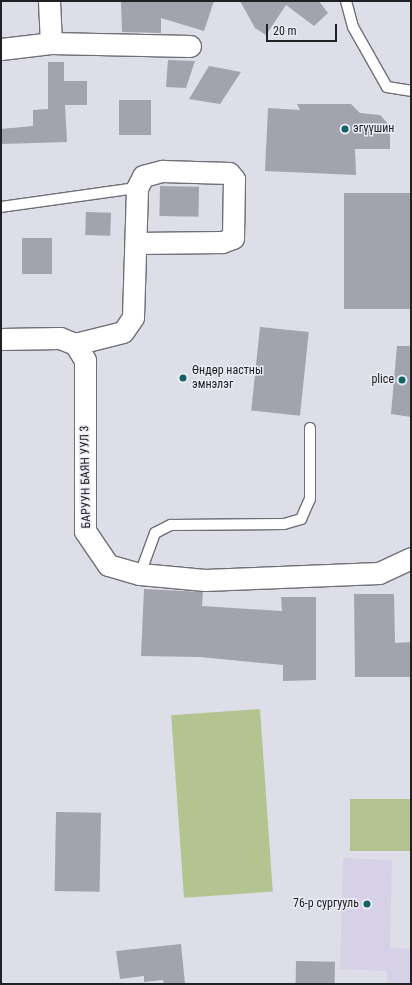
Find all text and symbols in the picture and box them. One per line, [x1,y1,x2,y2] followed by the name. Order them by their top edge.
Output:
[268,16,339,42] scale bar
[273,24,297,38] text: 20 m
[353,122,394,136] place label: эгүүшин
[340,124,350,134] marker: эгүүшин
[192,364,263,392] place label: Өндөр настны эмнэлэг
[177,372,189,384] marker: Өндөр настны эмнэлэг
[371,373,394,387] place label: plice
[397,375,407,385] marker: plice
[78,425,94,529] street label: БАРУУН БАЯН УУЛ 3
[293,897,359,911] place label: 76-р сургууль
[362,899,372,909] marker: 76-р сургууль

